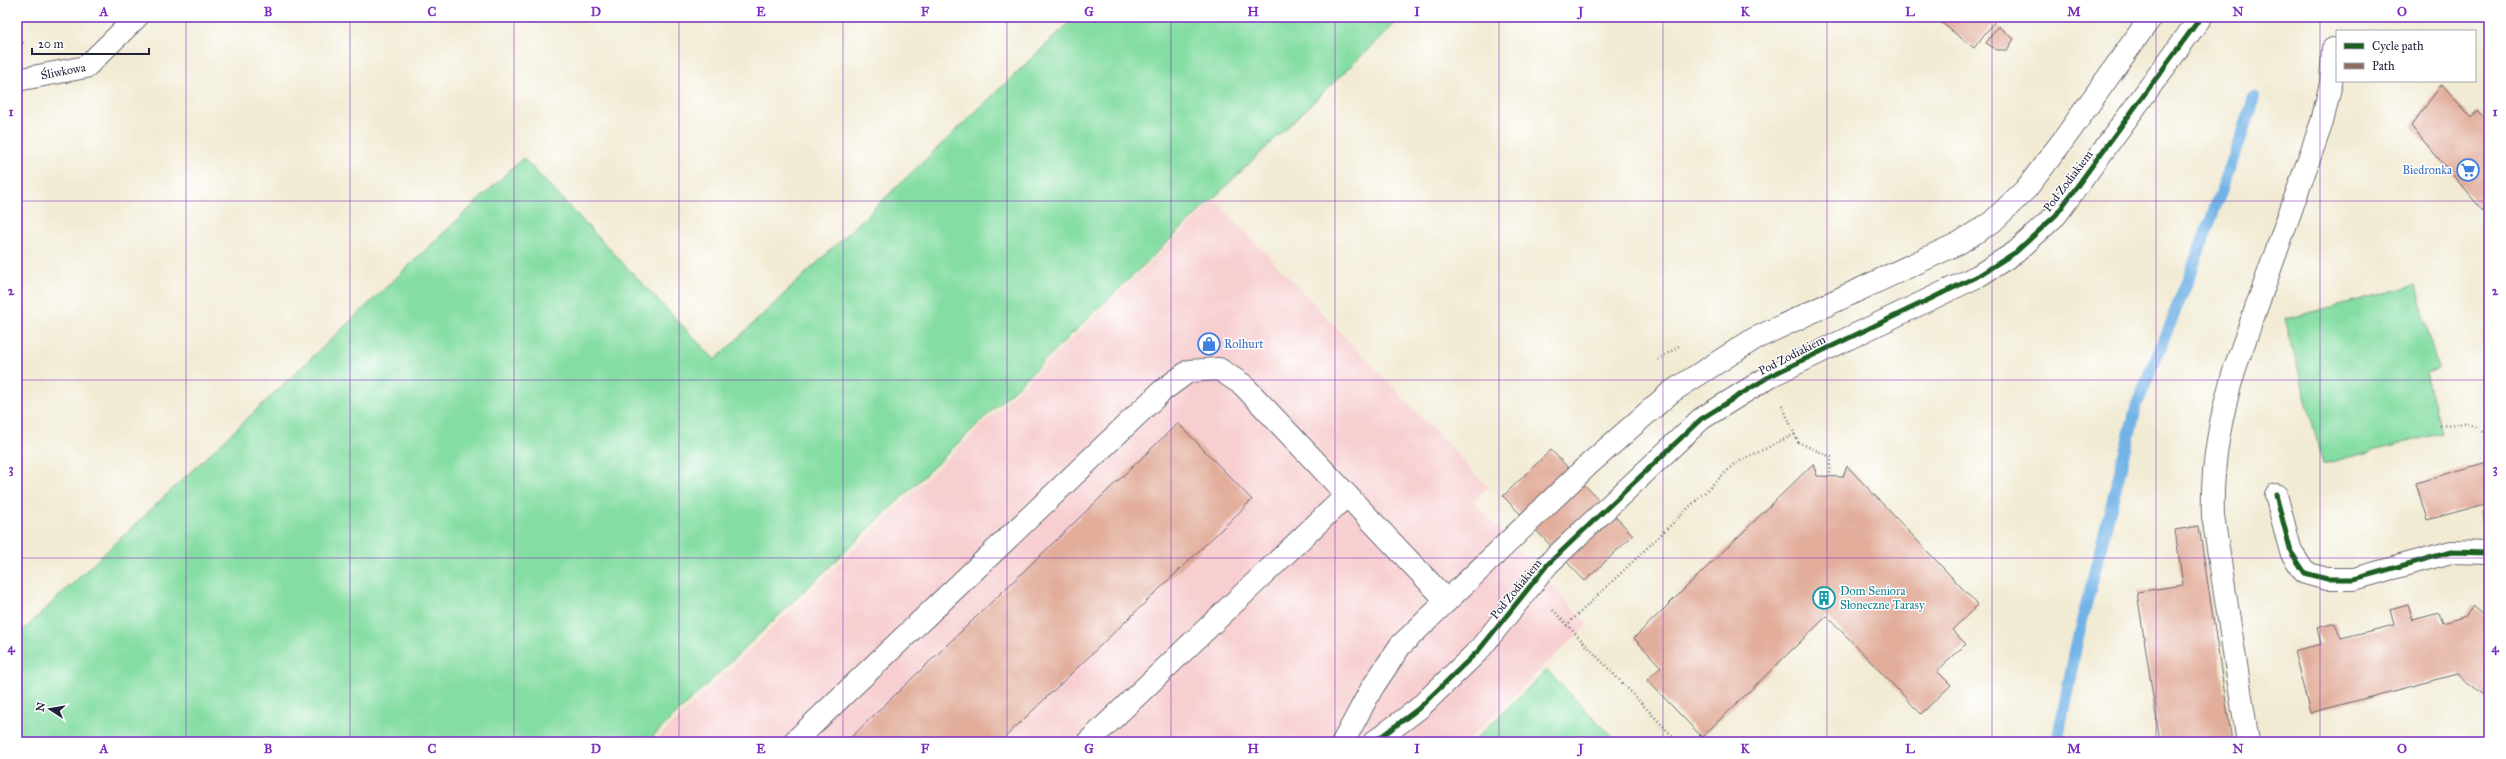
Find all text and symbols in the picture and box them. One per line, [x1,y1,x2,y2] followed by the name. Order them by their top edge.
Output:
[99,4,109,20] text: A
[264,4,273,20] text: B
[428,4,437,20] text: C
[591,4,601,20] text: D
[756,4,766,20] text: E
[921,4,930,20] text: F
[1084,4,1094,20] text: G
[1247,4,1259,20] text: H
[1414,4,1420,20] text: I
[1576,4,1584,20] text: J
[1740,4,1750,20] text: K
[1905,4,1915,20] text: L
[2067,4,2081,20] text: M
[2232,4,2244,20] text: N
[2397,4,2407,20] text: O
[32,30,149,56] scale bar
[2336,30,2476,82] legend
[38,37,64,51] text: 20 m
[2372,39,2424,53] text: Cycle path
[2372,59,2395,73] text: Path
[39,60,88,82] street label: Śliwkowa
[8,104,14,120] text: 1
[2492,104,2498,120] text: 1
[2040,148,2096,214] street label: Pod Zodiakiem
[2455,157,2481,183] supermarket icon: Biedronka
[2402,163,2453,177] place label: Biedronka
[8,283,15,299] text: 2
[2492,283,2499,299] text: 2
[1196,331,1222,357] shop icon: Rolhurt
[1756,332,1828,378] street label: Pod Zodiakiem
[1224,337,1264,351] place label: Rolhurt
[8,461,14,477] text: 3
[2492,461,2498,477] text: 3
[1488,556,1544,622] street label: Pod Zodiakiem
[1840,584,1925,612] place label: Dom Seniora Słoneczne Tarasy
[1811,585,1837,611] building icon: Dom Seniora Słoneczne Tarasy
[7,640,15,656] text: 4
[2491,640,2499,656] text: 4
[30,689,70,729] north arrow
[33,700,48,713] text: N
[99,741,109,757] text: A
[264,741,273,757] text: B
[428,741,437,757] text: C
[591,741,601,757] text: D
[756,741,766,757] text: E
[921,741,930,757] text: F
[1084,741,1094,757] text: G
[1247,741,1259,757] text: H
[1414,741,1420,757] text: I
[1576,741,1584,757] text: J
[1740,741,1750,757] text: K
[1905,741,1915,757] text: L
[2067,741,2081,757] text: M
[2232,741,2244,757] text: N
[2397,741,2407,757] text: O

